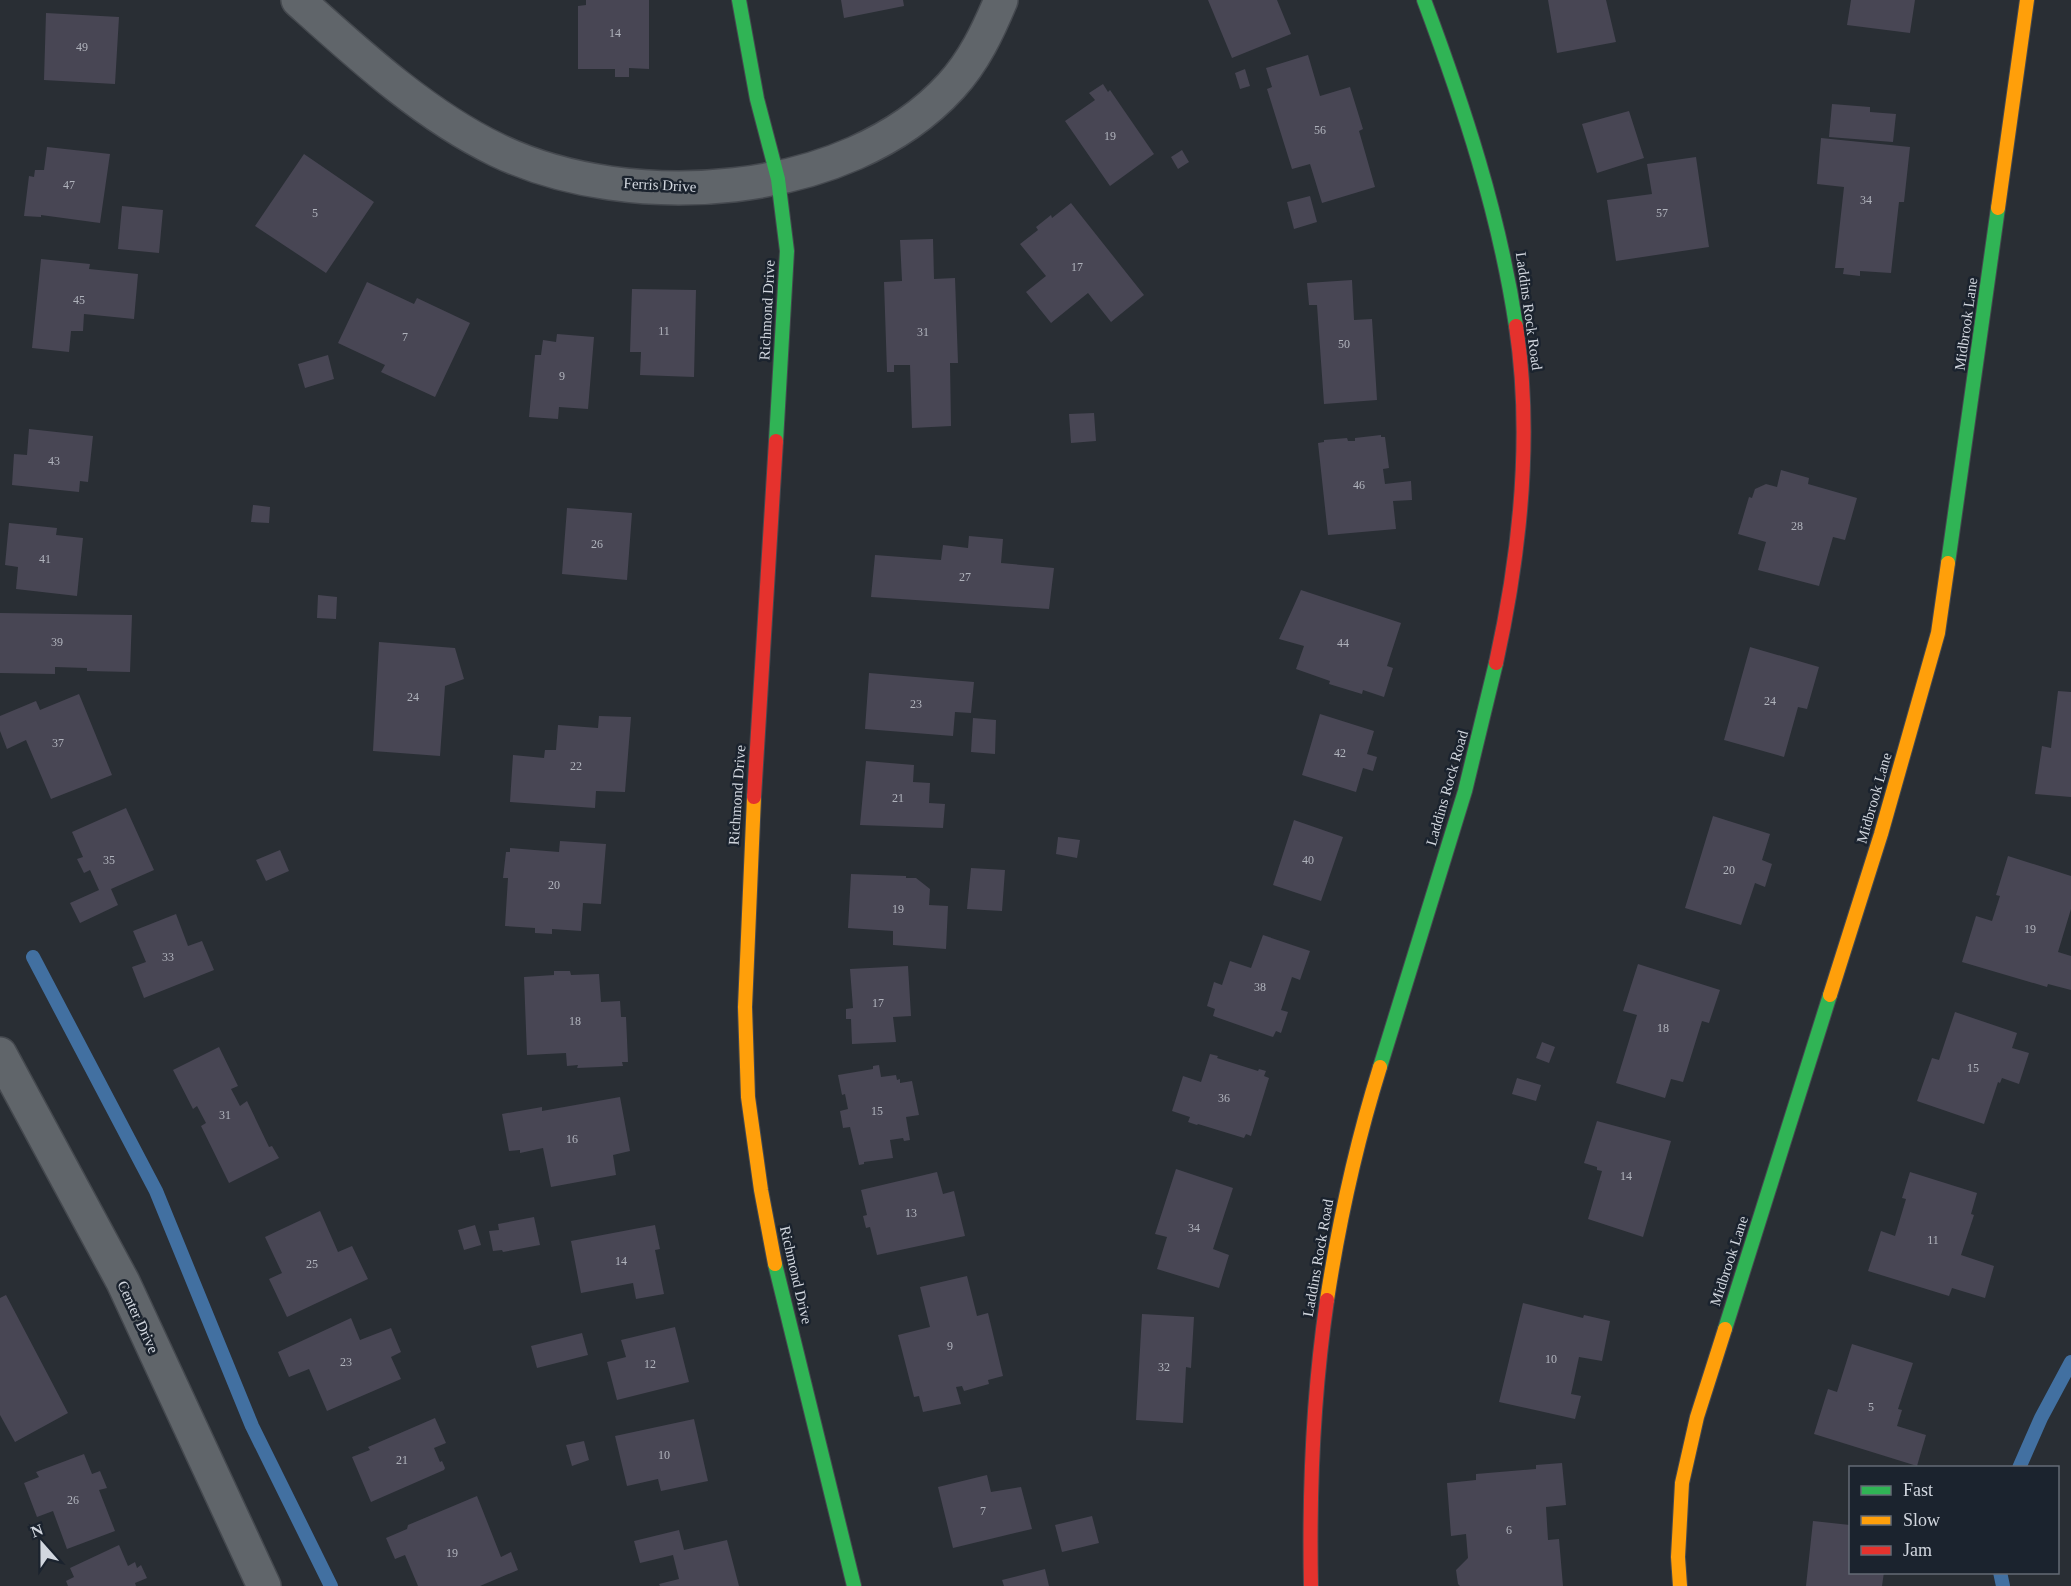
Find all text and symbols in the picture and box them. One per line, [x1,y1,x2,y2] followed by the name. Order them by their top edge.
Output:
[609,26,621,40] house number: 14
[76,40,88,54] house number: 49
[1314,123,1326,137] house number: 56
[1104,129,1116,143] house number: 19
[623,175,697,195] street label: Ferris Drive
[63,178,75,192] house number: 47
[1860,193,1872,207] house number: 34
[312,206,318,220] house number: 5
[1656,206,1668,220] house number: 57
[1513,251,1545,372] street label: Laddins Rock Road
[756,259,778,361] street label: Richmond Drive
[1071,260,1083,274] house number: 17
[1952,276,1980,372] street label: Midbrook Lane
[73,293,85,307] house number: 45
[658,324,670,338] house number: 11
[917,325,929,339] house number: 31
[402,330,408,344] house number: 7
[1338,337,1350,351] house number: 50
[559,369,565,383] house number: 9
[48,454,60,468] house number: 43
[1353,478,1365,492] house number: 46
[1791,519,1803,533] house number: 28
[591,537,603,551] house number: 26
[39,552,51,566] house number: 41
[959,570,971,584] house number: 27
[51,635,63,649] house number: 39
[1337,636,1349,650] house number: 44
[407,690,419,704] house number: 24
[1764,694,1776,708] house number: 24
[910,697,922,711] house number: 23
[1423,728,1471,847] street label: Laddins Rock Road
[52,736,64,750] house number: 37
[726,744,749,846] street label: Richmond Drive
[1334,746,1346,760] house number: 42
[1853,750,1895,845] street label: Midbrook Lane
[570,759,582,773] house number: 22
[892,791,904,805] house number: 21
[103,853,115,867] house number: 35
[1302,853,1314,867] house number: 40
[1723,863,1735,877] house number: 20
[548,878,560,892] house number: 20
[892,902,904,916] house number: 19
[2024,922,2036,936] house number: 19
[162,950,174,964] house number: 33
[1254,980,1266,994] house number: 38
[872,996,884,1010] house number: 17
[569,1014,581,1028] house number: 18
[1657,1021,1669,1035] house number: 18
[1967,1061,1979,1075] house number: 15
[1218,1091,1230,1105] house number: 36
[871,1104,883,1118] house number: 15
[219,1108,231,1122] house number: 31
[566,1132,578,1146] house number: 16
[1620,1169,1632,1183] house number: 14
[1300,1197,1336,1318] street label: Laddins Rock Road
[905,1206,917,1220] house number: 13
[1707,1214,1751,1308] street label: Midbrook Lane
[1188,1221,1200,1235] house number: 34
[777,1224,815,1326] street label: Richmond Drive
[1927,1233,1939,1247] house number: 11
[615,1254,627,1268] house number: 14
[306,1257,318,1271] house number: 25
[114,1278,162,1356] street label: Center Drive
[947,1339,953,1353] house number: 9
[1545,1352,1557,1366] house number: 10
[340,1355,352,1369] house number: 23
[644,1357,656,1371] house number: 12
[1158,1360,1170,1374] house number: 32
[1868,1400,1874,1414] house number: 5
[658,1448,670,1462] house number: 10
[396,1453,408,1467] house number: 21
[1849,1466,2059,1574] legend
[1903,1480,1933,1500] text: Fast
[67,1493,79,1507] house number: 26
[980,1504,986,1518] house number: 7
[1903,1510,1940,1530] text: Slow
[12,1514,72,1574] north arrow
[28,1520,46,1540] text: N
[1506,1523,1512,1537] house number: 6
[1903,1540,1932,1560] text: Jam
[446,1546,458,1560] house number: 19

